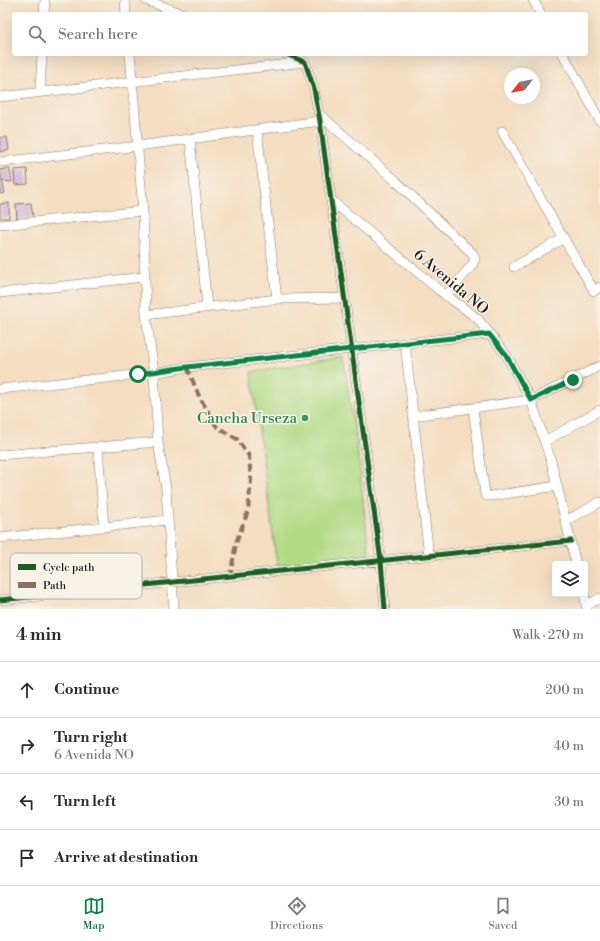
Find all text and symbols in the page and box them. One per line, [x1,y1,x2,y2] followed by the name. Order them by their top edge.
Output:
[12,12,588,56] search box
[26,23,48,45] icon: search
[58,25,138,44] text: Search here
[504,68,540,104] north arrow
[410,245,493,319] street label: 6 Avenida NO
[129,365,147,383] route start
[564,371,582,389] route end
[197,409,297,428] place label: Cancha Urseza
[300,413,310,423] marker: Cancha Urseza
[10,553,142,599] legend
[43,561,95,575] text: Cycle path
[552,561,588,597] map controls
[552,561,588,597] button: layers
[43,579,67,593] text: Path
[16,624,61,646] text: 4 min
[512,627,584,643] text: Walk · 270 m
[16,679,38,701] icon: ahead
[54,680,119,699] text: Continue
[545,682,584,698] text: 200 m
[54,728,128,747] text: Turn right
[16,735,38,757] icon: right
[554,738,584,754] text: 40 m
[54,747,134,763] text: 6 Avenida NO
[16,791,38,813] icon: left
[54,792,116,811] text: Turn left
[554,794,584,810] text: 30 m
[16,847,38,869] icon: arrive
[54,848,198,867] text: Arrive at destination
[83,895,105,933] tab: Map
[270,895,323,933] tab: Directions
[488,895,517,933] tab: Saved

